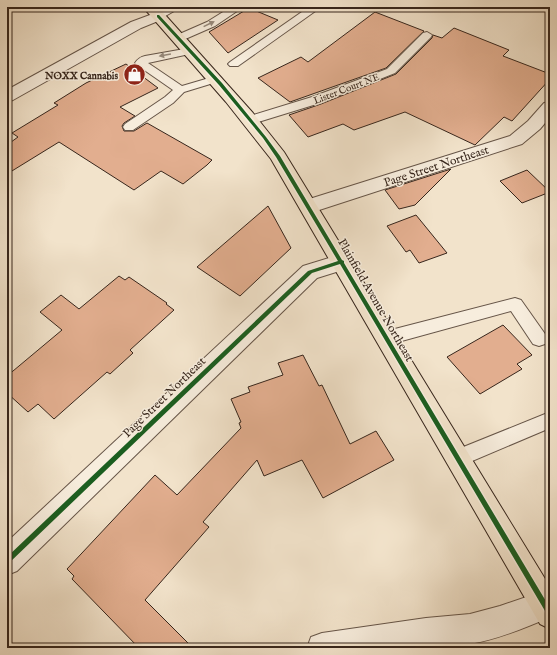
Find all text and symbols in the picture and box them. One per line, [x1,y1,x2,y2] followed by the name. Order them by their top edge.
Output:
[203,21,215,27] one-way arrow
[159,53,171,59] one-way arrow
[121,62,147,88] shop icon: NOXX Cannabis
[44,70,118,83] place label: NOXX Cannabis
[312,71,381,108] street label: Lister Court NE
[382,142,491,191] street label: Page Street Northeast
[334,236,417,364] street label: Plainfield Avenue Northeast
[120,354,209,441] street label: Page Street Northeast

